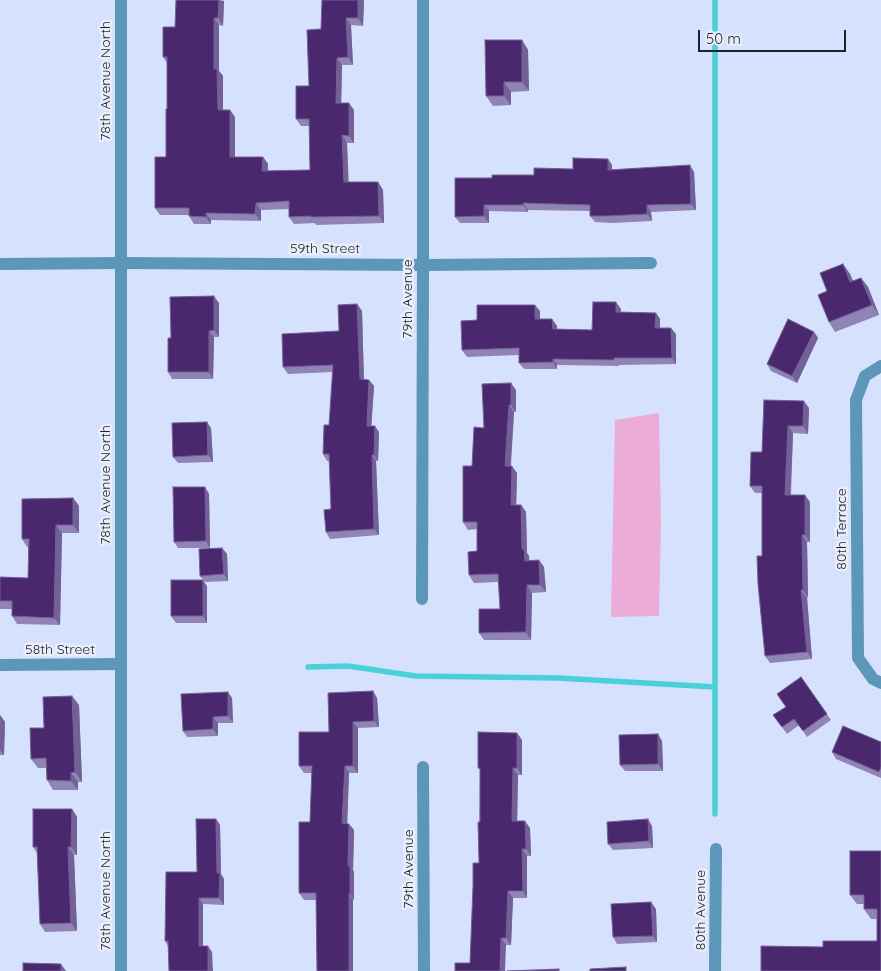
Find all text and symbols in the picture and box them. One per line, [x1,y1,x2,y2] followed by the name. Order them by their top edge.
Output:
[701,20,848,52] scale bar
[98,21,114,141] street label: 78th Avenue North
[706,29,741,48] text: 50 m
[290,241,360,257] street label: 59th Street
[400,259,416,339] street label: 79th Avenue
[98,425,114,545] street label: 78th Avenue North
[834,488,850,570] street label: 80th Terrace
[25,642,95,658] street label: 58th Street
[401,829,417,909] street label: 79th Avenue
[98,831,114,951] street label: 78th Avenue North
[693,870,709,950] street label: 80th Avenue

